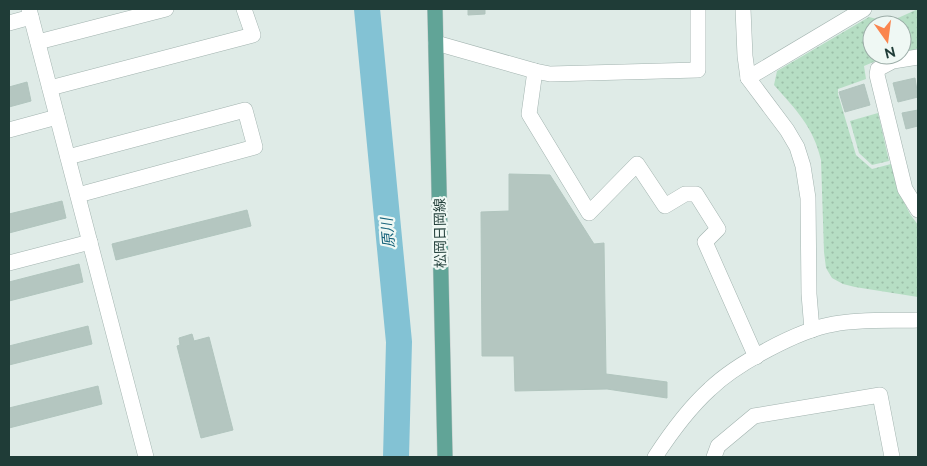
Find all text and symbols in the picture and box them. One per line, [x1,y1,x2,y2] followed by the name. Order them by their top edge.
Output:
[862,15,912,65] north arrow
[883,44,897,62] text: N
[431,198,449,268] street label: 松岡日岡線
[378,215,398,249] water label: 原川

